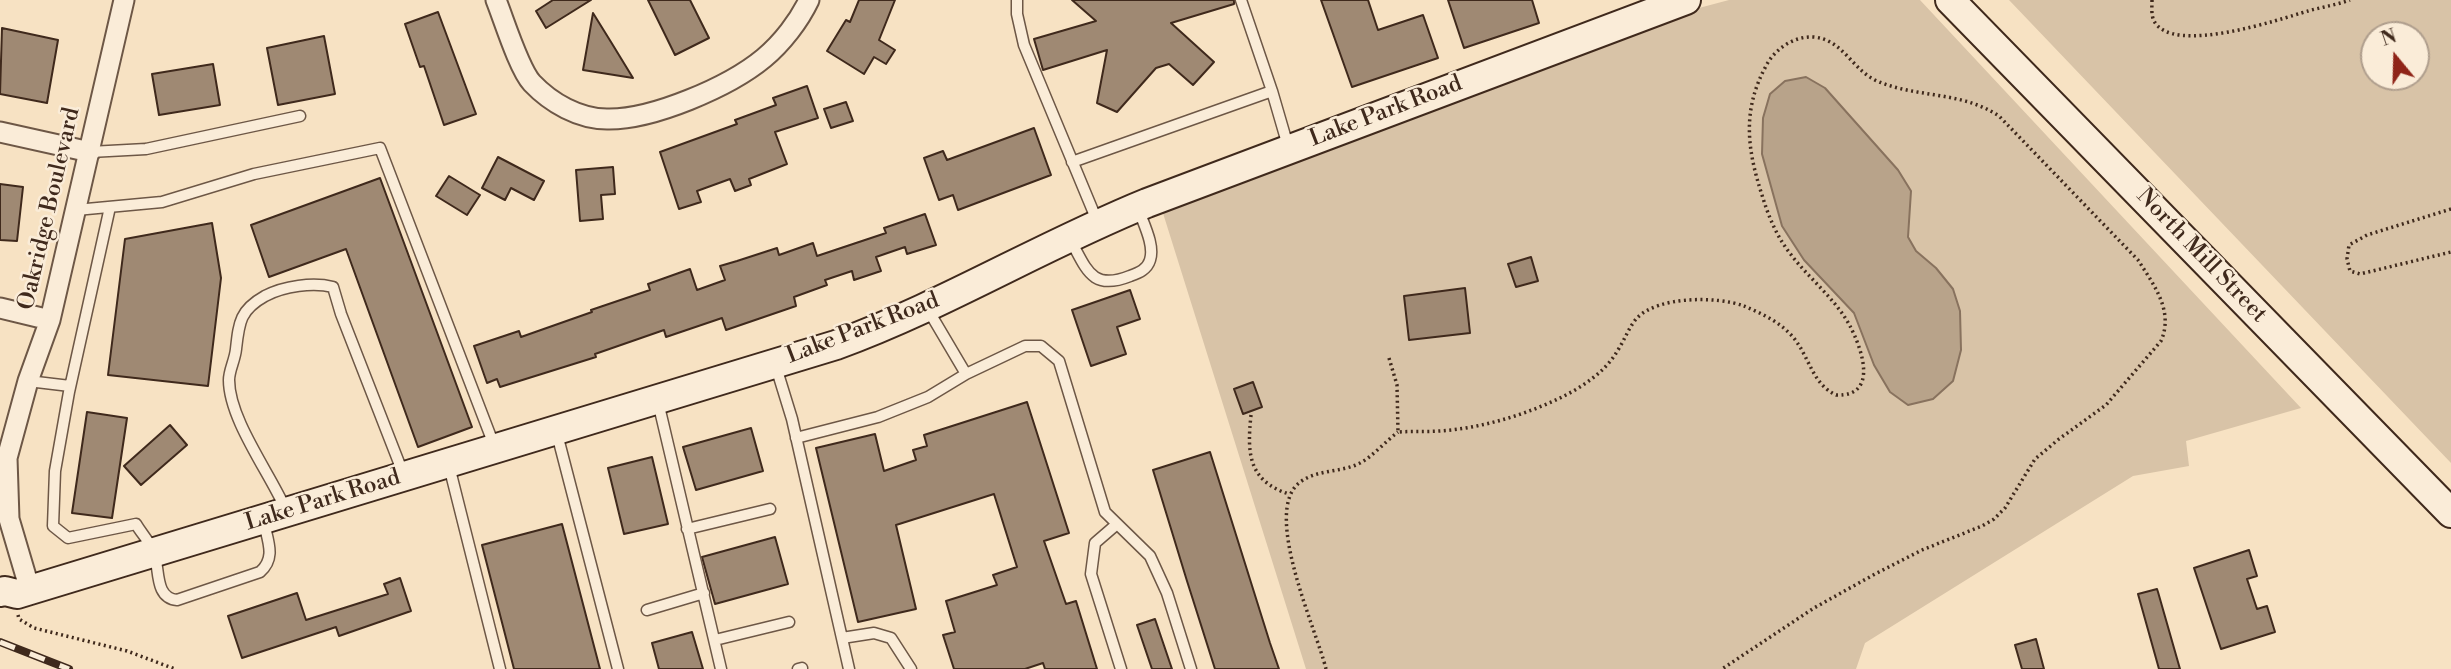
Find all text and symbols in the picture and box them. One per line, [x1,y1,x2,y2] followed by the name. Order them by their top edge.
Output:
[2360,21,2430,91] north arrow
[2378,24,2400,52] text: N
[1306,70,1466,154] street label: Lake Park Road
[13,105,87,313] street label: Oakridge Boulevard
[2130,183,2272,329] street label: North Mill Street
[783,287,943,371] street label: Lake Park Road
[242,464,404,538] street label: Lake Park Road

